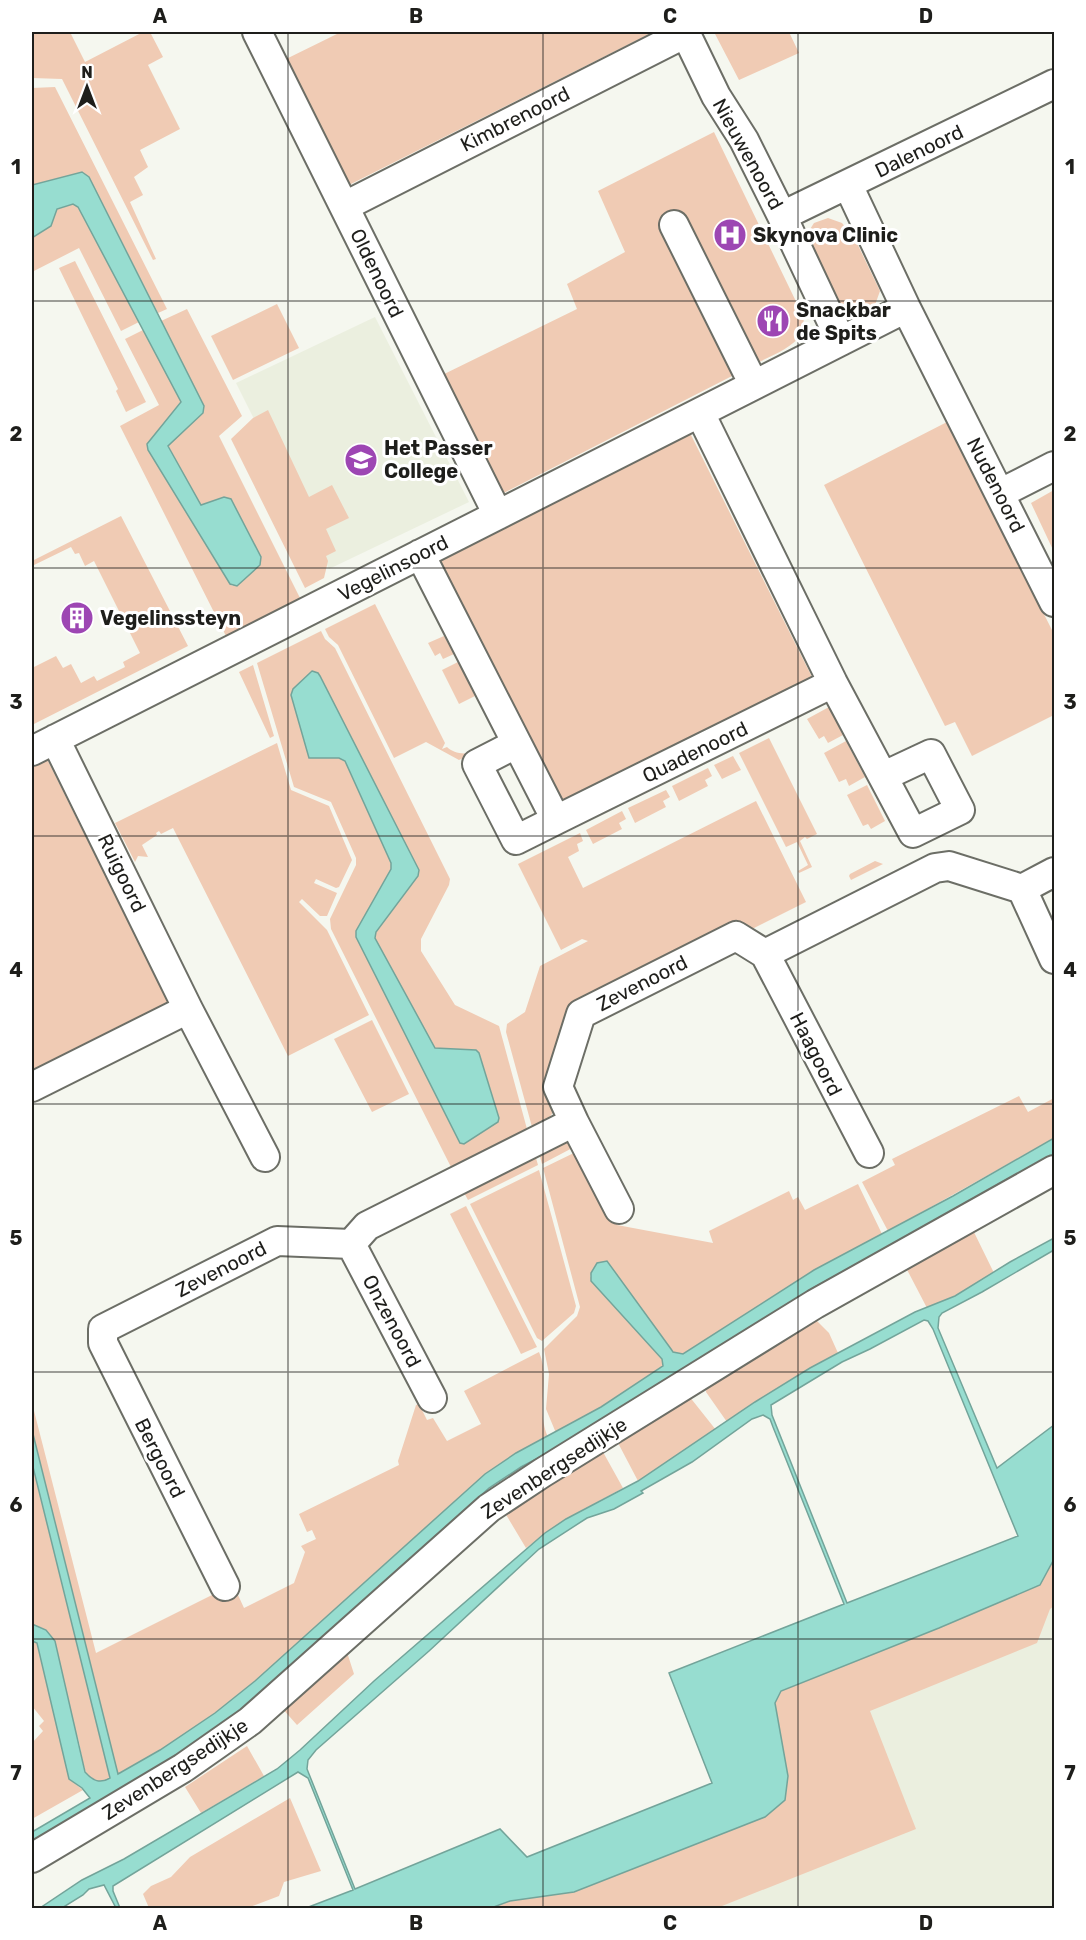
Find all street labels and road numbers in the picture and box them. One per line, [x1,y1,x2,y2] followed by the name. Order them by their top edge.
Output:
[456,81,574,157] street label: Kimbrenoord
[708,94,788,214] street label: Nieuwenoord
[871,119,967,183] street label: Dalenoord
[345,225,409,321] street label: Oldenoord
[962,433,1030,537] street label: Nudenoord
[334,530,452,606] street label: Vegelinsoord
[638,716,752,788] street label: Quadenoord
[93,830,151,916] street label: Ruigoord
[593,950,691,1016] street label: Zevenoord
[785,1008,847,1100] street label: Haagoord
[172,1236,270,1302] street label: Zevenoord
[358,1271,426,1371] street label: Onzenoord
[477,1412,631,1524] street label: Zevenbergsedijkje
[130,1414,190,1502] street label: Bergoord
[98,1713,252,1825] street label: Zevenbergsedijkje

